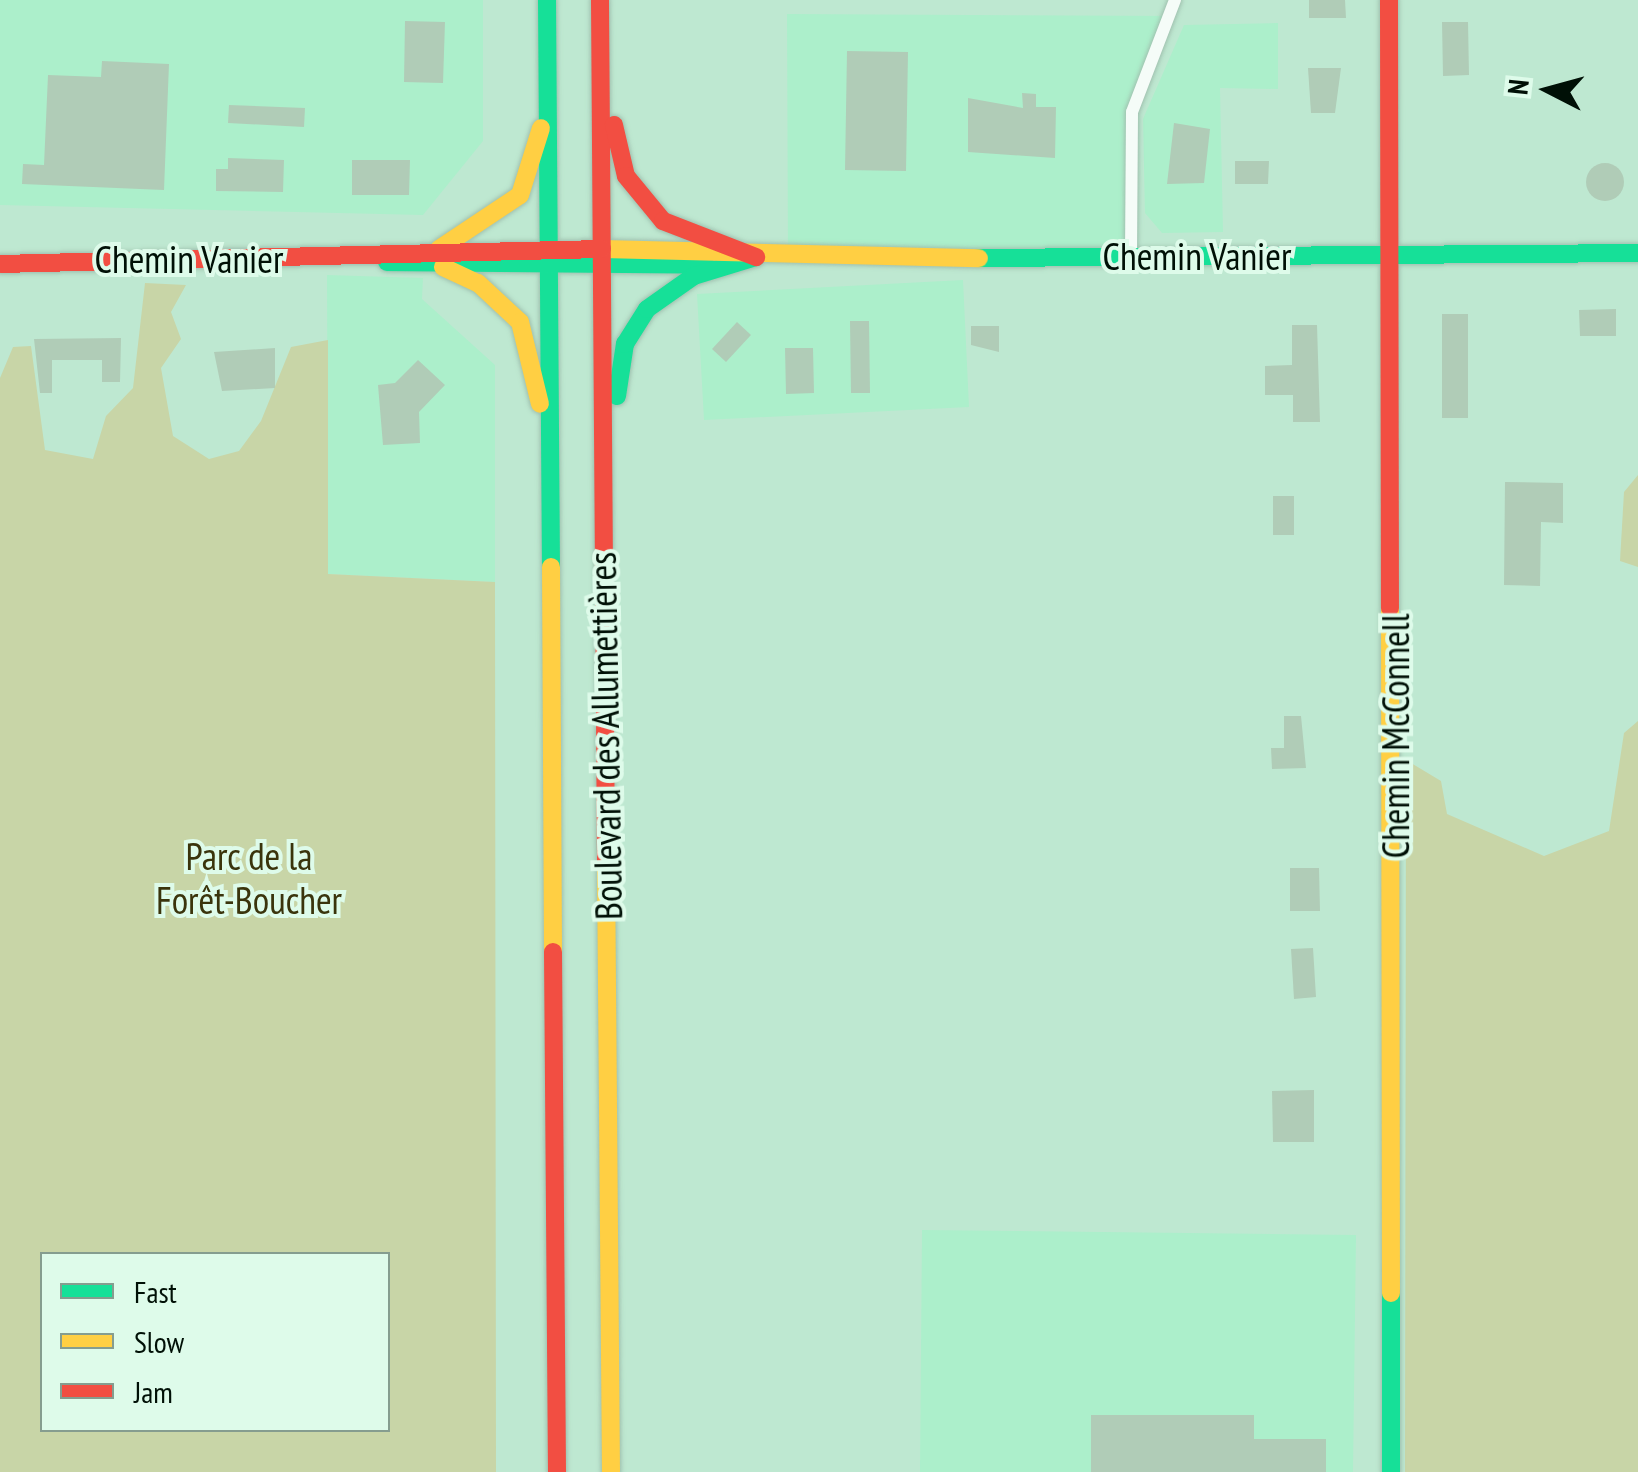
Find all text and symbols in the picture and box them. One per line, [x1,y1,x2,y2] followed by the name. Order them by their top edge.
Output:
[1498,40,1598,140] north arrow
[1498,77,1537,96] text: N
[1102,233,1292,279] street label: Chemin Vanier
[94,236,284,282] street label: Chemin Vanier
[579,551,631,921] street label: Boulevard des Allumettières
[1372,614,1418,858] street label: Chemin McConnell
[156,833,342,922] park label: Parc de la Forêt-Boucher
[40,1252,390,1432] legend
[134,1272,177,1311] text: Fast
[134,1322,184,1361] text: Slow
[134,1372,173,1411] text: Jam

